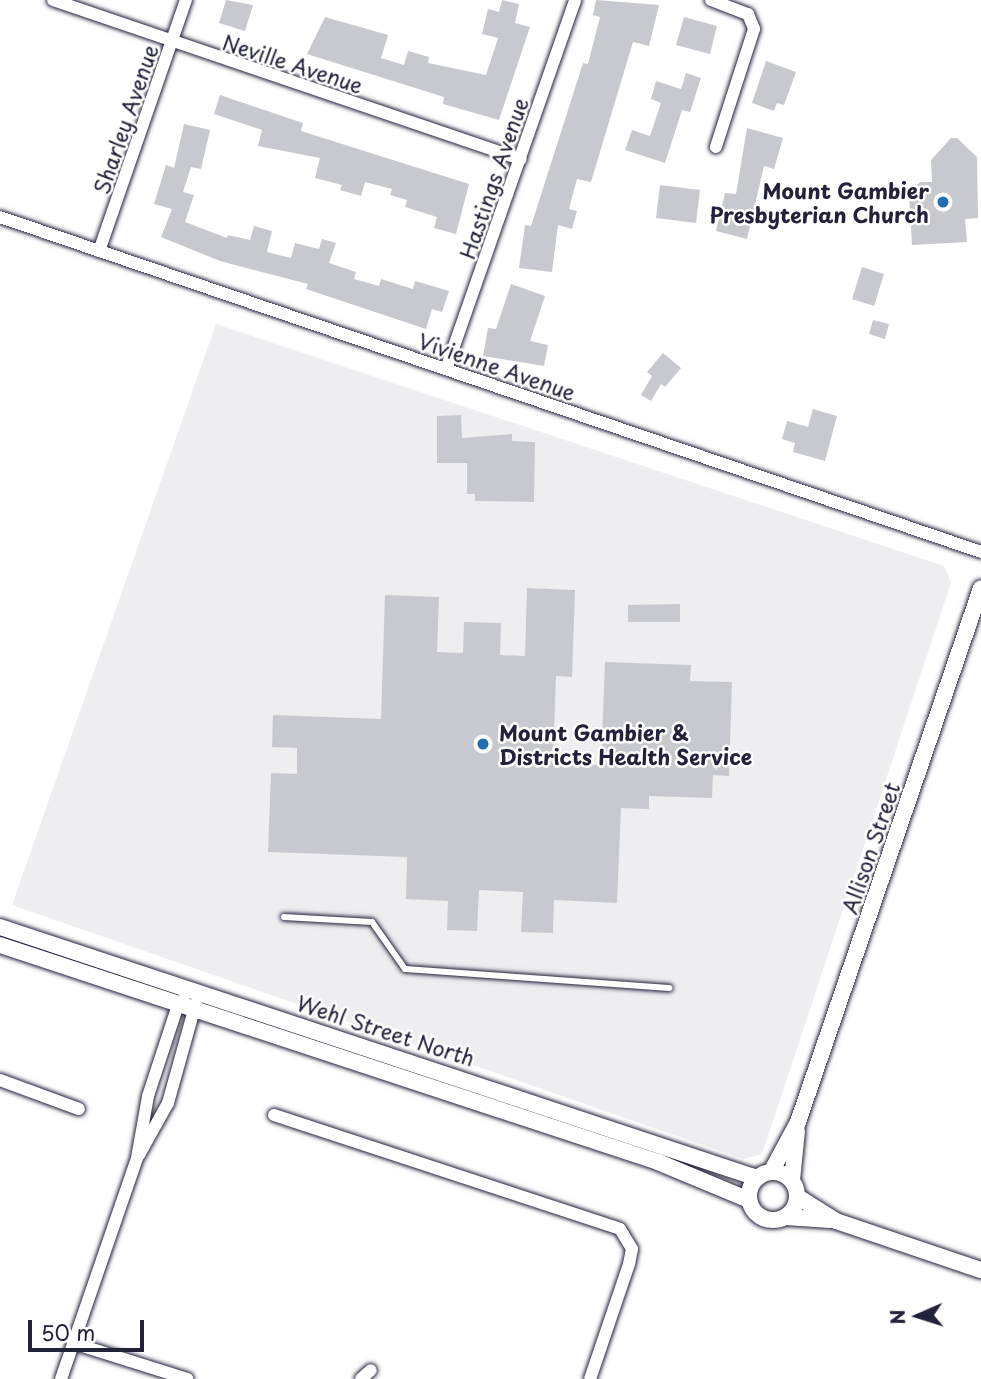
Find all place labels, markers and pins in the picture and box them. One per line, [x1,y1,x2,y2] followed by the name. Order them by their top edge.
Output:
[709,177,929,227] place label: Mount Gambier Presbyterian Church
[935,194,951,210] marker: Mount Gambier Presbyterian Church
[499,719,753,769] place label: Mount Gambier & Districts Health Service
[473,734,493,754] marker: Mount Gambier & Districts Health Service

